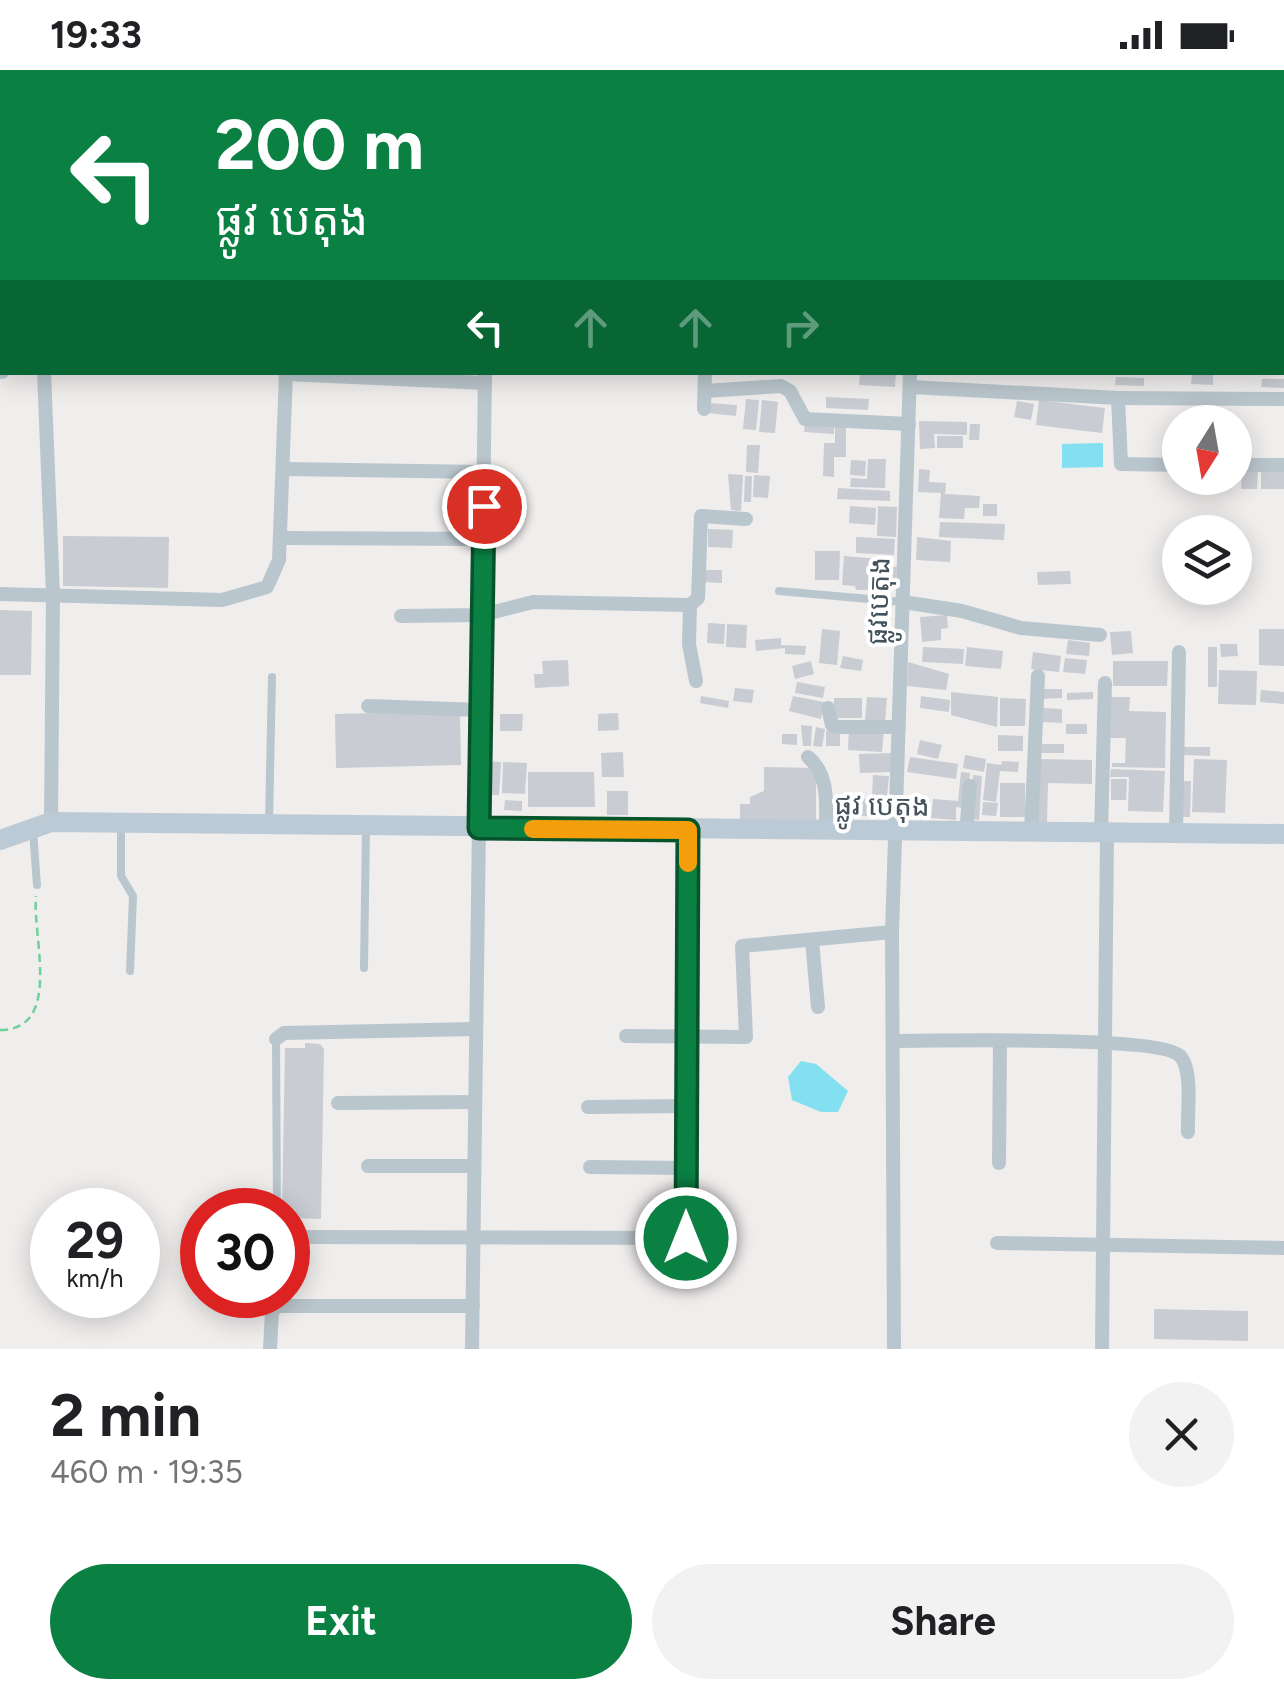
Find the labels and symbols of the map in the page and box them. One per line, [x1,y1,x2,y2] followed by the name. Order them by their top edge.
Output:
[1162,405,1252,495] north arrow
[442,464,527,549] pin
[859,556,905,646] street label: ផ្លូវបេតុង
[834,787,930,831] street label: ផ្លូវ បេតុង
[634,1186,738,1290] position arrow
[180,1188,310,1318] speed limit sign: 30

